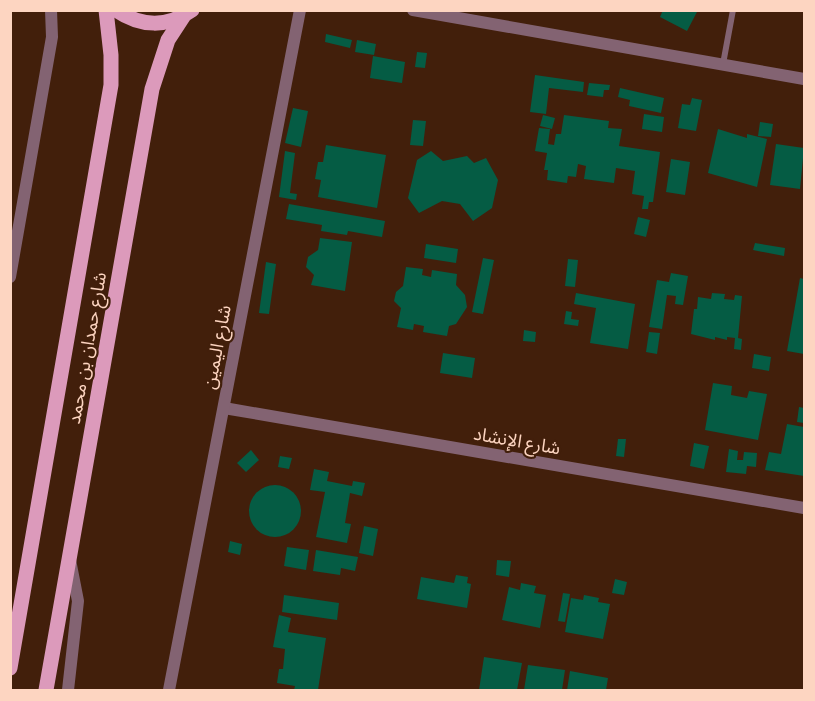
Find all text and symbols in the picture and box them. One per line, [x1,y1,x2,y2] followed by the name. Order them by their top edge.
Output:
[63,270,114,426] street label: شارع حمدان بن محمد
[198,303,239,391] street label: شارع اليمين
[471,423,562,462] street label: شارع الإنشاد

